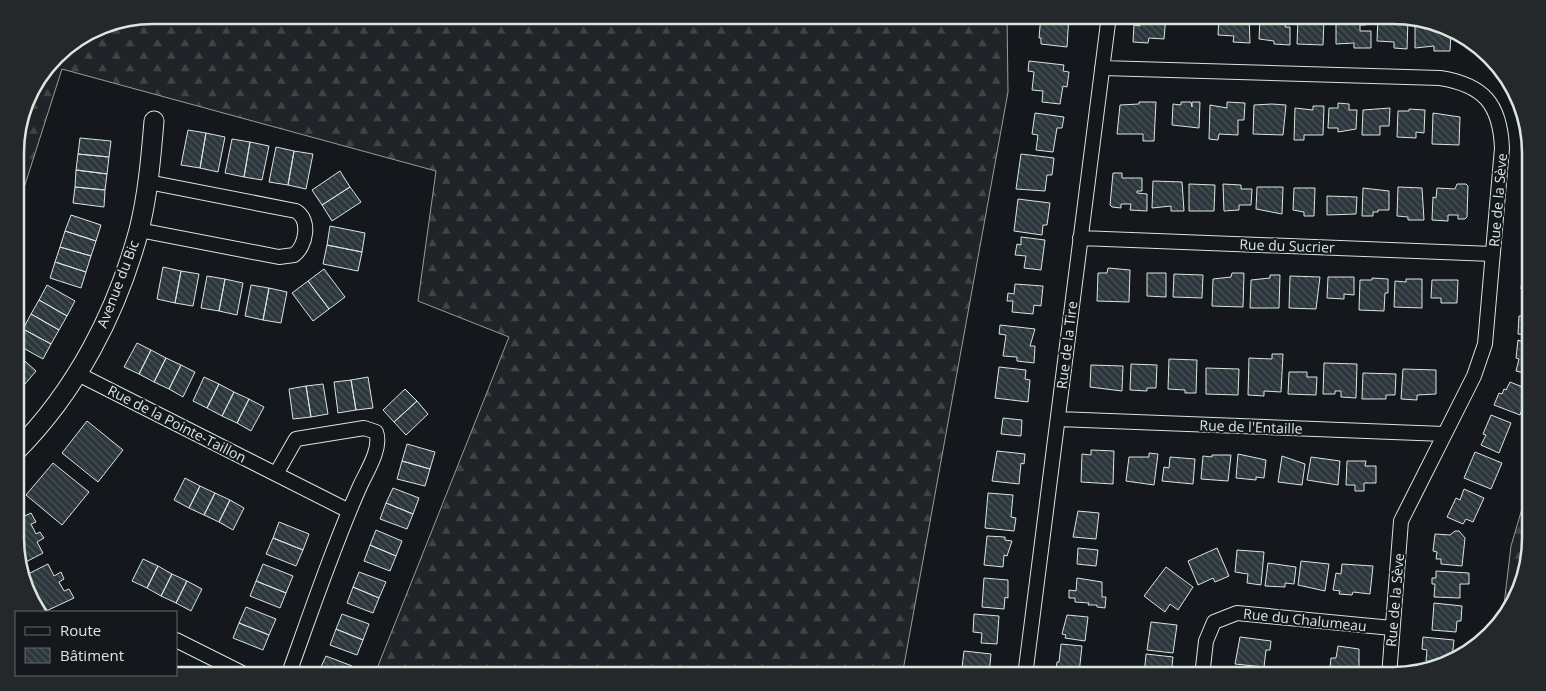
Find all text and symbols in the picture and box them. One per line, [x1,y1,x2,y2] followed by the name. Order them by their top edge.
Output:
[1484,152,1511,248] street label: Rue de la Sève
[1239,234,1335,257] street label: Rue du Sucrier
[92,237,143,330] street label: Avenue du Bic
[1052,300,1081,390] street label: Rue de la Tire
[105,380,250,467] street label: Rue de la Pointe-Taillon
[1199,415,1303,438] street label: Rue de l'Entaille
[1381,552,1408,648] street label: Rue de la Sève
[1242,604,1368,635] street label: Rue du Chalumeau
[15,611,178,676] legend
[60,620,101,640] text: Route
[60,645,124,665] text: Bâtiment

